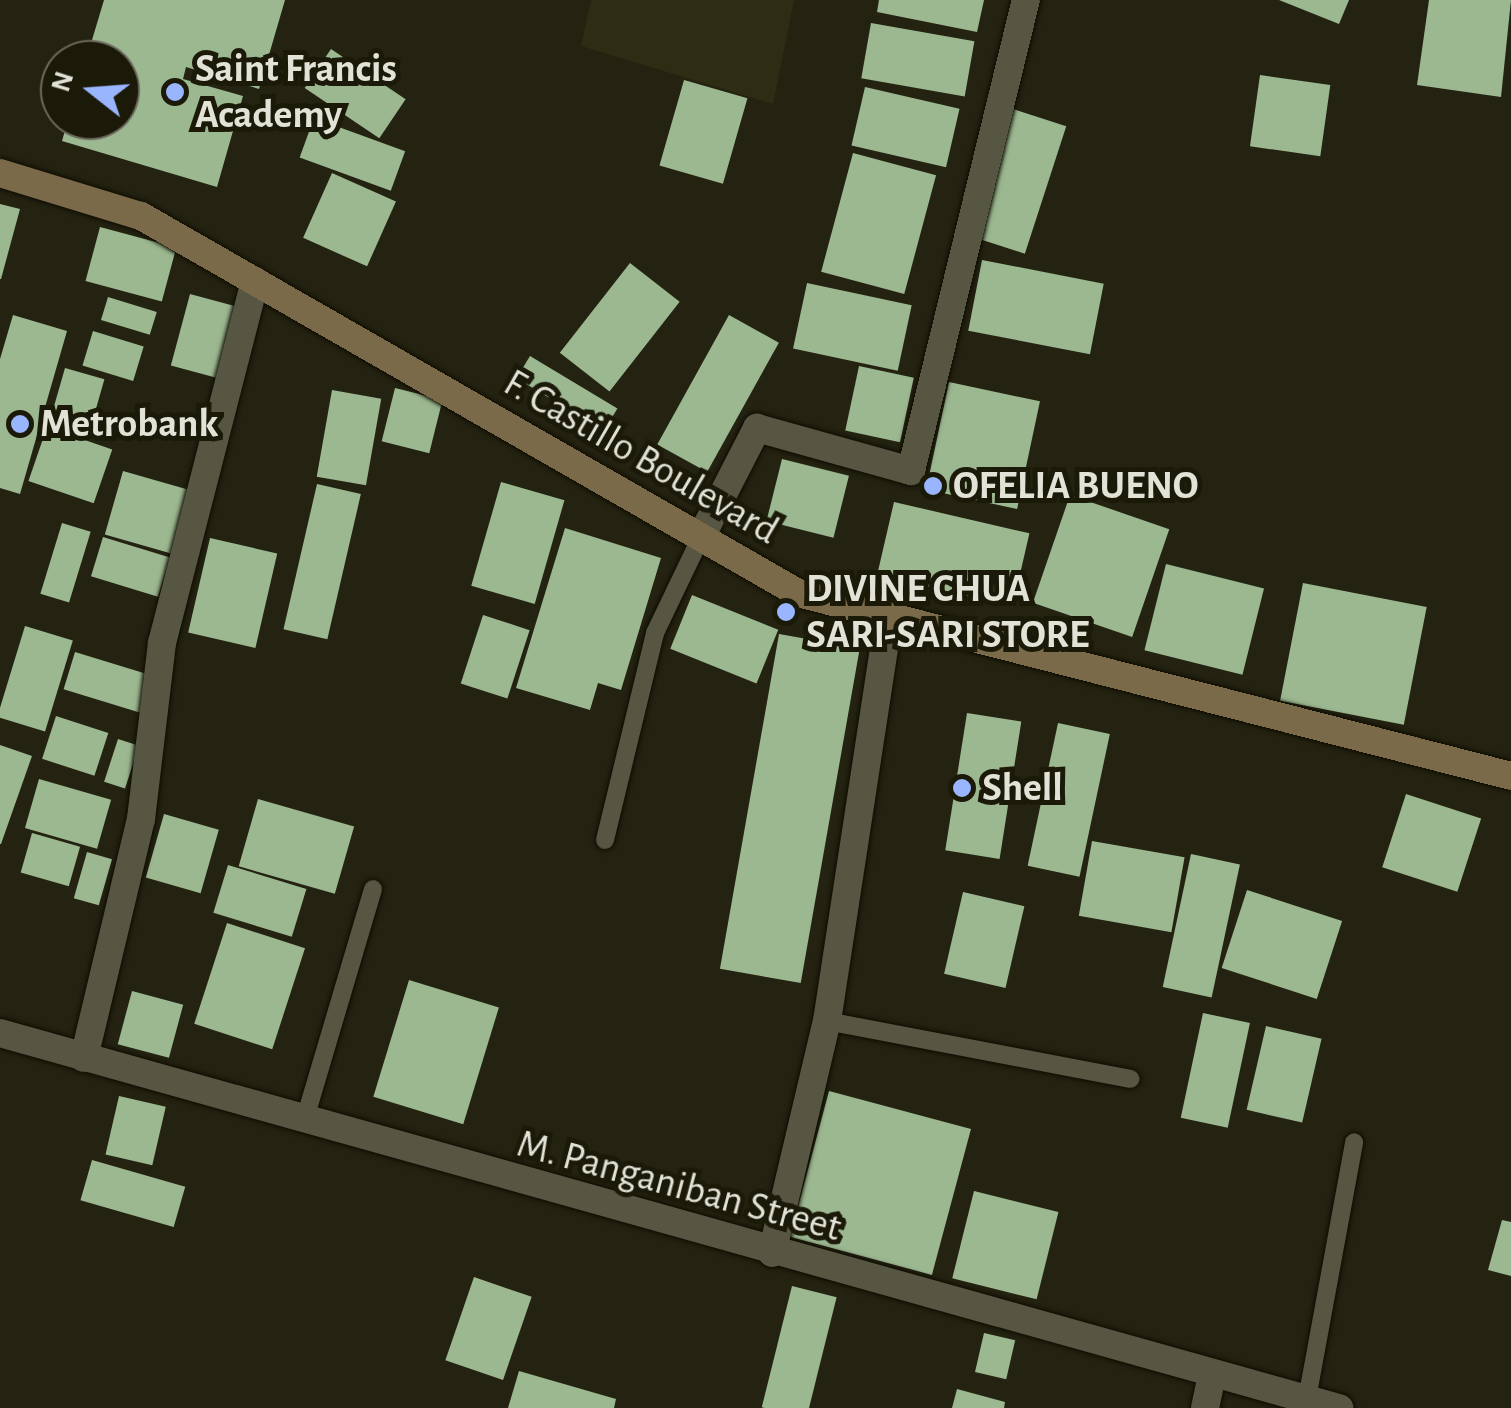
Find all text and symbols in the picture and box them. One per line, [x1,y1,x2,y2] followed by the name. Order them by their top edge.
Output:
[40,40,140,140] north arrow
[195,45,397,139] place label: Saint Francis Academy
[47,68,79,95] text: N
[164,81,186,103] marker: Saint Francis Academy
[495,359,787,555] street label: F. Castillo Boulevard
[40,400,218,448] place label: Metrobank
[9,413,31,435] marker: Metrobank
[953,462,1198,510] place label: OFELIA BUENO
[922,475,944,497] marker: OFELIA BUENO
[806,565,1089,659] place label: DIVINE CHUA SARI-SARI STORE
[775,601,797,623] marker: DIVINE CHUA SARI-SARI STORE
[982,764,1063,812] place label: Shell
[951,777,973,799] marker: Shell
[512,1120,846,1252] street label: M. Panganiban Street

